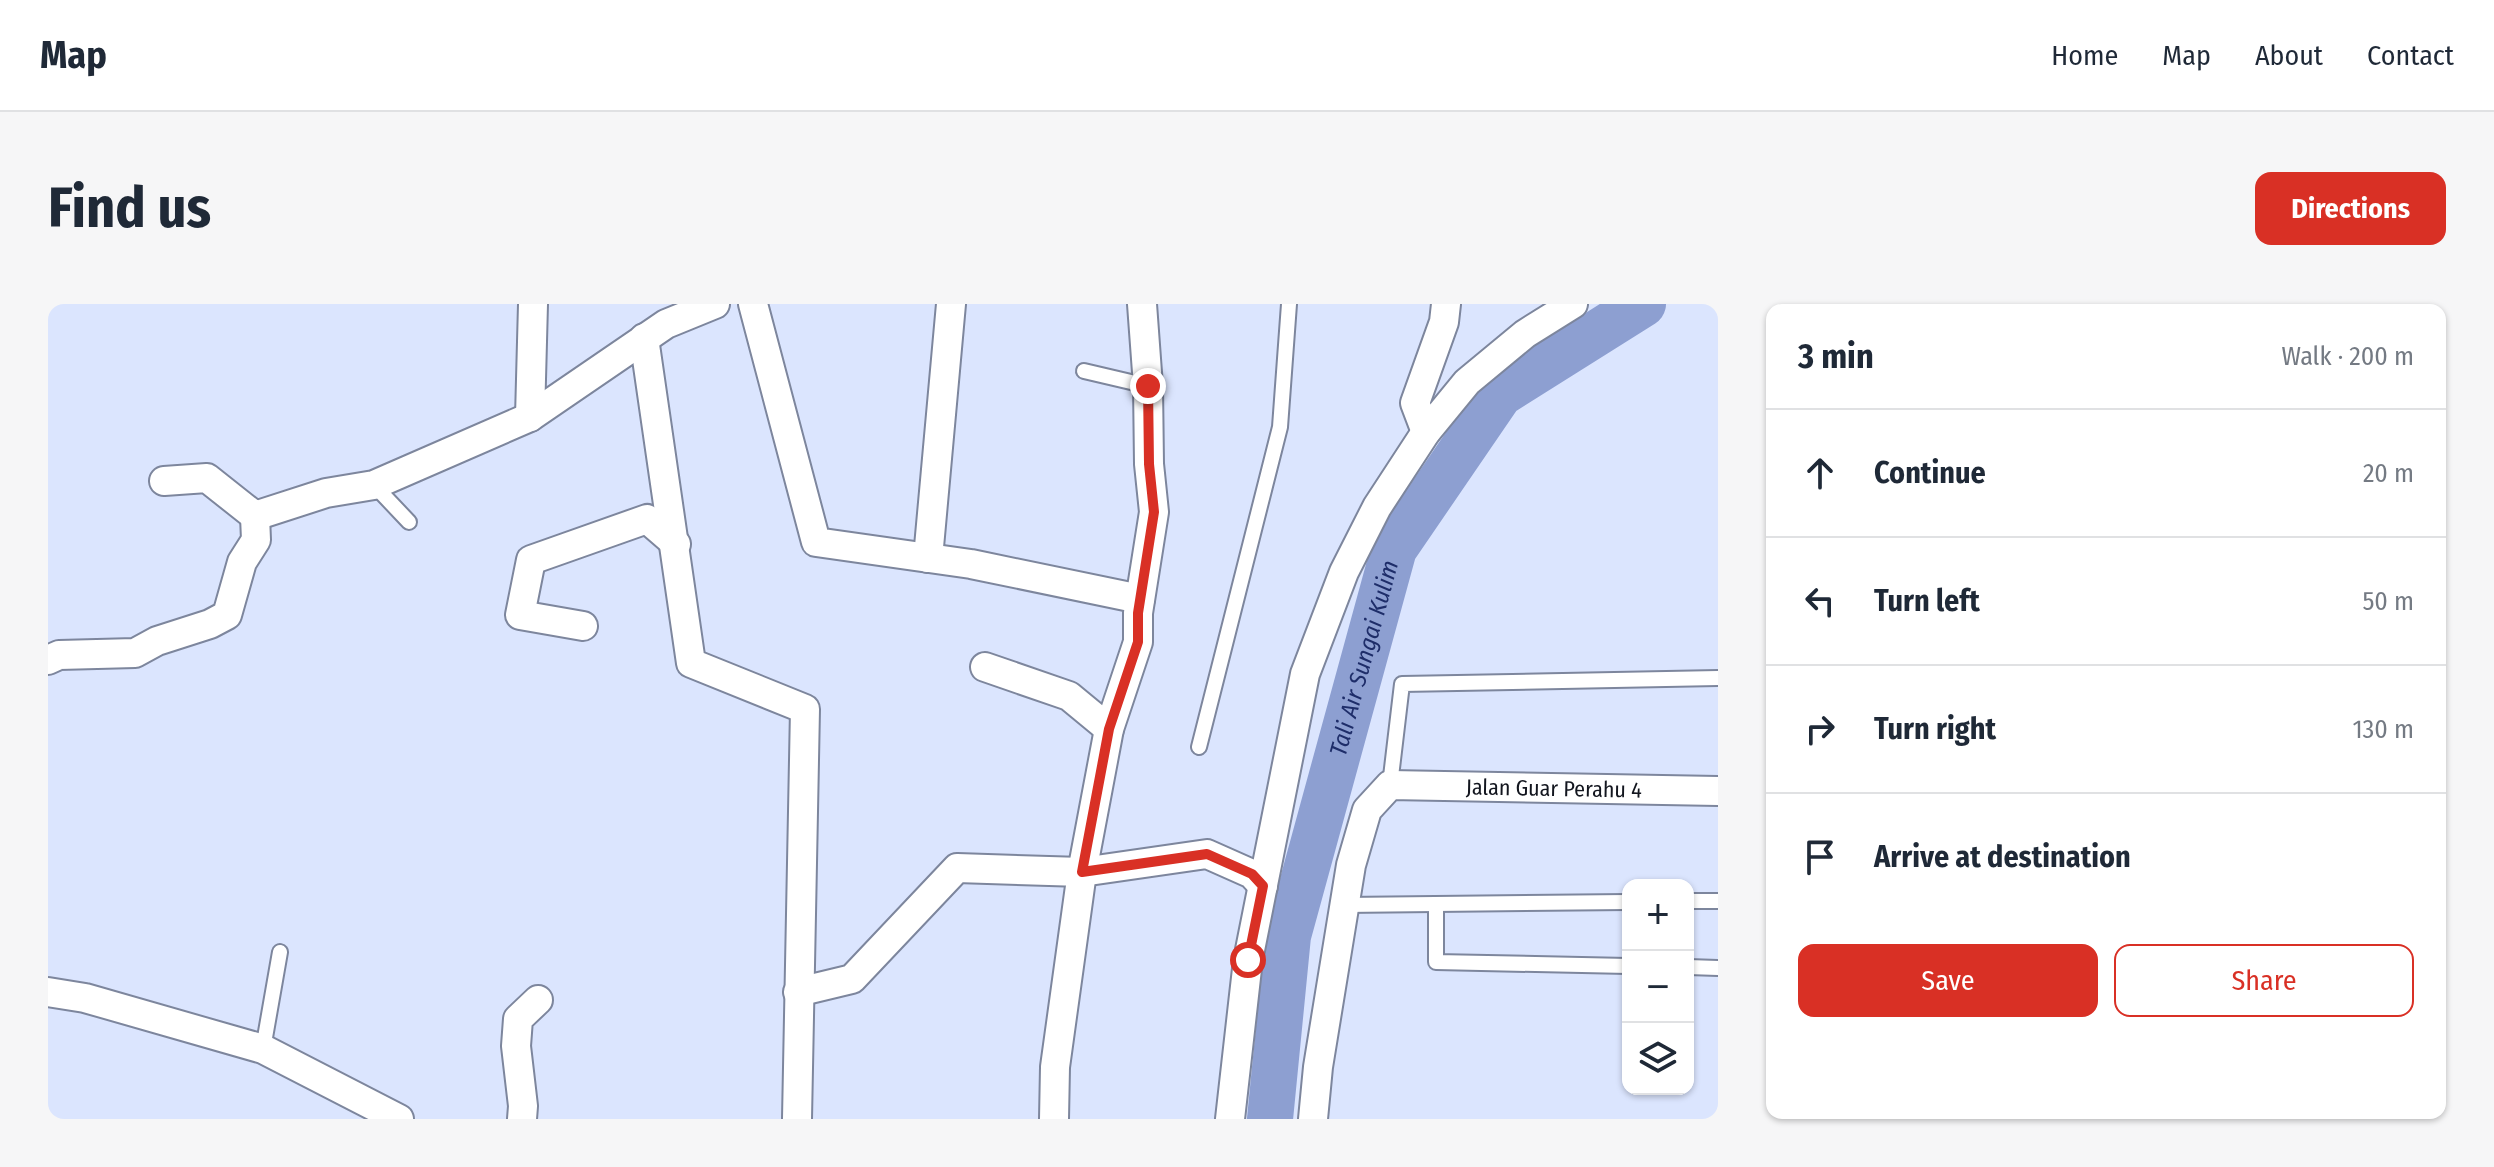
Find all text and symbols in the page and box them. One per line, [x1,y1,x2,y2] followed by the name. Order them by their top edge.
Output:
[40,32,107,78] text: Map
[2051,39,2118,72] text: Home
[2162,39,2211,72] text: Map
[2255,39,2323,72] text: About
[2367,39,2454,72] text: Contact
[2255,172,2446,245] button: Directions
[48,175,211,242] text: Find us
[1798,336,1874,377] text: 3 min
[2281,341,2414,372] text: Walk · 200 m
[1130,368,1166,404] route end
[1798,451,1842,495] icon: ahead
[1874,455,1986,491] text: Continue
[2363,458,2414,489] text: 20 m
[1324,557,1404,759] water label: Tali Air Sungai Kulim
[1798,579,1842,623] icon: left
[1874,583,1980,619] text: Turn left
[2362,586,2414,617] text: 50 m
[1798,707,1842,751] icon: right
[1874,711,1996,747] text: Turn right
[2352,714,2414,745] text: 130 m
[1466,773,1642,804] street label: Jalan Guar Perahu 4
[1798,835,1842,879] icon: arrive
[1874,839,2131,875] text: Arrive at destination
[1622,879,1694,1095] map controls
[1622,879,1694,951] button: +
[1230,942,1266,978] route start
[1798,944,2098,1017] button: Save
[2114,944,2414,1017] button: Share
[1622,951,1694,1023] button: −
[1622,1023,1694,1095] button: layers

